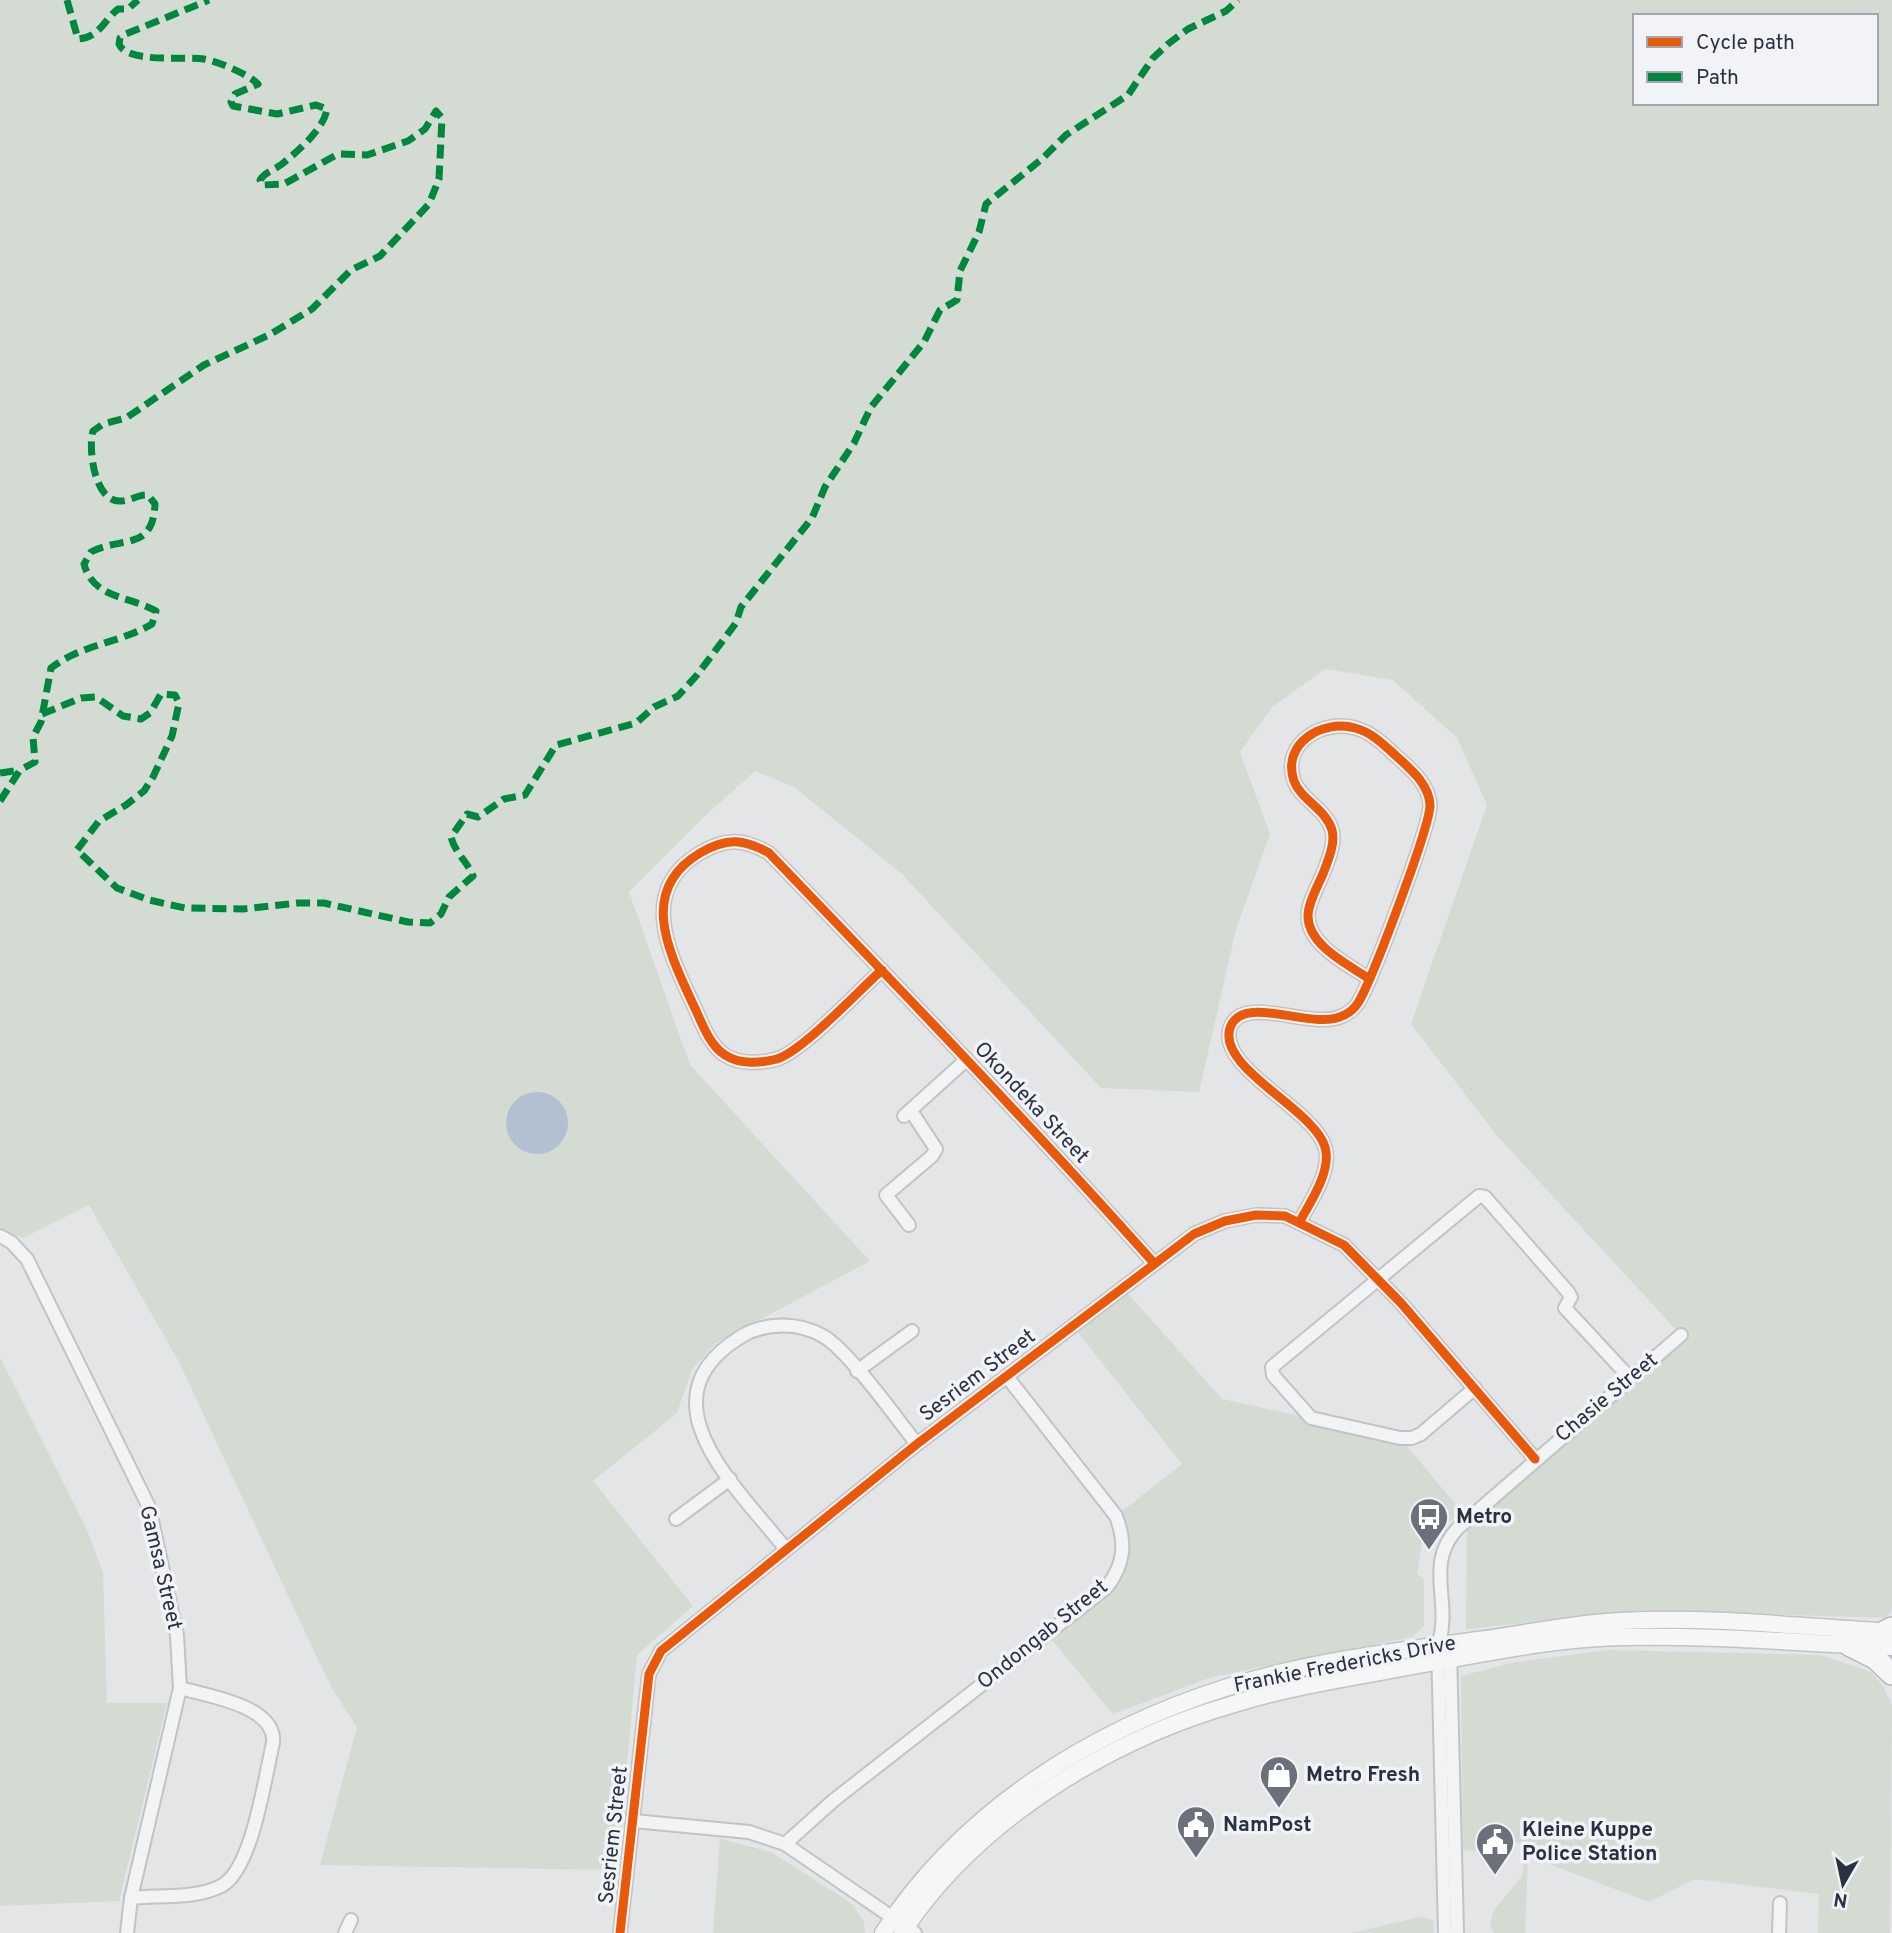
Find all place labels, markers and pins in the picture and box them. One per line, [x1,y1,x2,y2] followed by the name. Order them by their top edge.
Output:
[1408,1496,1450,1551] bus stop icon: Metro
[1456,1504,1512,1531] place label: Metro
[1258,1754,1300,1809] shop icon: Metro Fresh
[1306,1762,1420,1789] place label: Metro Fresh
[1175,1804,1217,1859] public building icon: NamPost
[1223,1812,1311,1839] place label: NamPost
[1522,1817,1657,1868] place label: Kleine Kuppe Police Station
[1474,1821,1516,1876] public building icon: Kleine Kuppe Police Station

